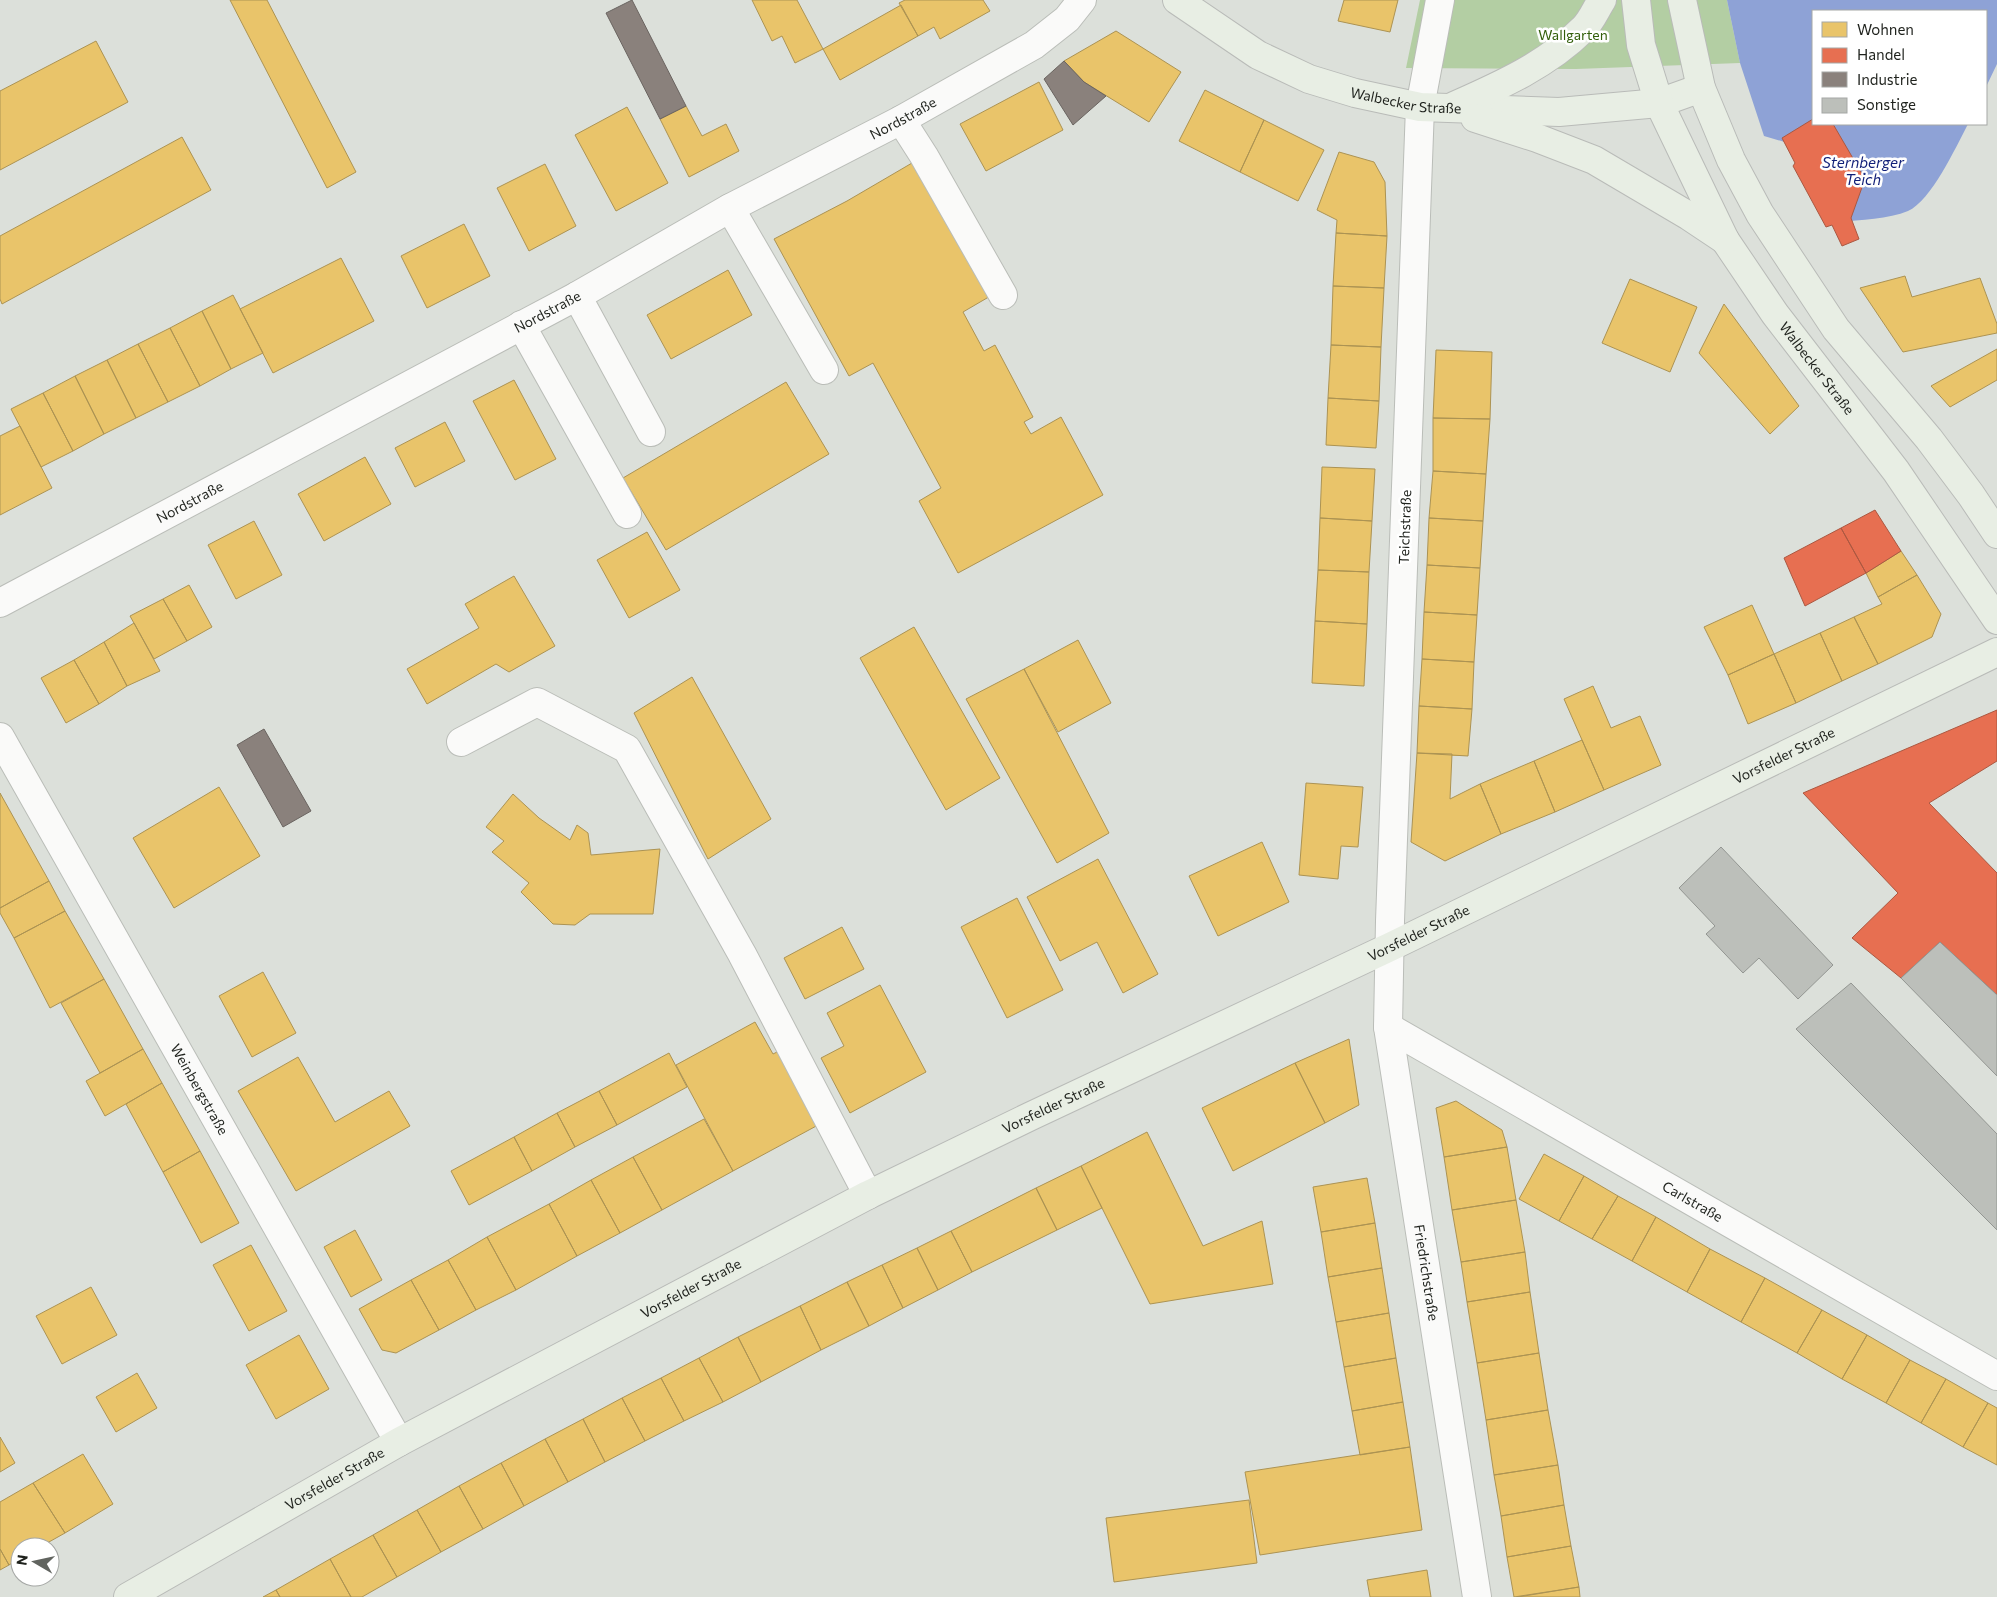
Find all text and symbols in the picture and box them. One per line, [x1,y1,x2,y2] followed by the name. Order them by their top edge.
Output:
[1812,10,1987,125] legend
[1857,20,1914,38] text: Wohnen
[1538,26,1608,43] park label: Wallgarten
[1857,45,1905,63] text: Handel
[1857,70,1918,88] text: Industrie
[1349,83,1462,116] street label: Walbecker Straße
[867,93,939,143] street label: Nordstraße
[1857,95,1916,113] text: Sonstige
[1822,153,1905,188] water label: Sternberger Teich
[511,287,583,336] street label: Nordstraße
[1776,318,1858,418] street label: Walbecker Straße
[153,477,226,526] street label: Nordstraße
[1395,489,1414,565] street label: Teichstraße
[1730,723,1837,787] street label: Vorsfelder Straße
[1365,901,1472,964] street label: Vorsfelder Straße
[167,1041,232,1138] street label: Weinbergstraße
[999,1074,1107,1137] street label: Vorsfelder Straße
[1660,1177,1726,1225] street label: Carlstraße
[1411,1223,1443,1322] street label: Friedrichstraße
[637,1254,744,1321] street label: Vorsfelder Straße
[282,1443,387,1513] street label: Vorsfelder Straße
[10,1537,60,1587] north arrow
[12,1553,31,1566] text: N

